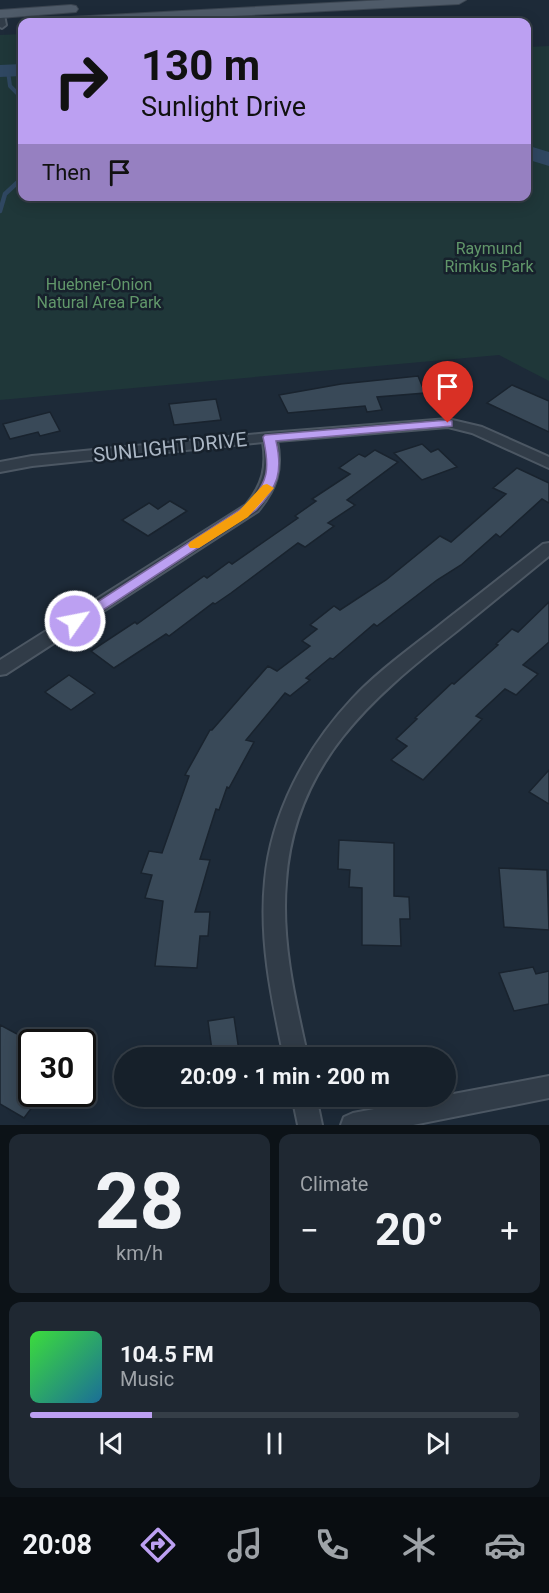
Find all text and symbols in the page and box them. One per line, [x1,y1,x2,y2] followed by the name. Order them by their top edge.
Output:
[141,41,260,90] text: 130 m
[42,42,120,120] icon: right
[141,91,306,123] text: Sunlight Drive
[103,156,136,189] icon: arrive
[42,160,91,185] text: Then
[444,239,534,276] park label: Raymund Rimkus Park
[37,275,162,312] park label: Huebner-Onion Natural Area Park
[422,361,473,423] pin
[431,370,464,403] icon: arrive
[92,427,248,467] street label: SUNLIGHT DRIVE
[43,589,107,653] position arrow
[18,1029,96,1107] speed limit sign: 30
[180,1064,390,1089] text: 20:09 · 1 min · 200 m
[95,1156,184,1247] text: 28
[300,1172,368,1196] text: Climate
[375,1203,444,1256] text: 20°
[300,1211,319,1250] text: −
[500,1211,519,1250] text: +
[116,1241,163,1265] text: km/h
[120,1342,214,1367] text: 104.5 FM
[120,1367,174,1391] text: Music
[95,1427,128,1460] icon: previous
[258,1427,291,1460] icon: pause
[421,1427,454,1460] icon: next
[137,1524,179,1566] icon: directions
[224,1524,266,1566] icon: music
[311,1524,353,1566] icon: phone
[398,1524,440,1566] icon: climate
[484,1524,526,1566] icon: car
[22,1529,92,1561] text: 20:08

